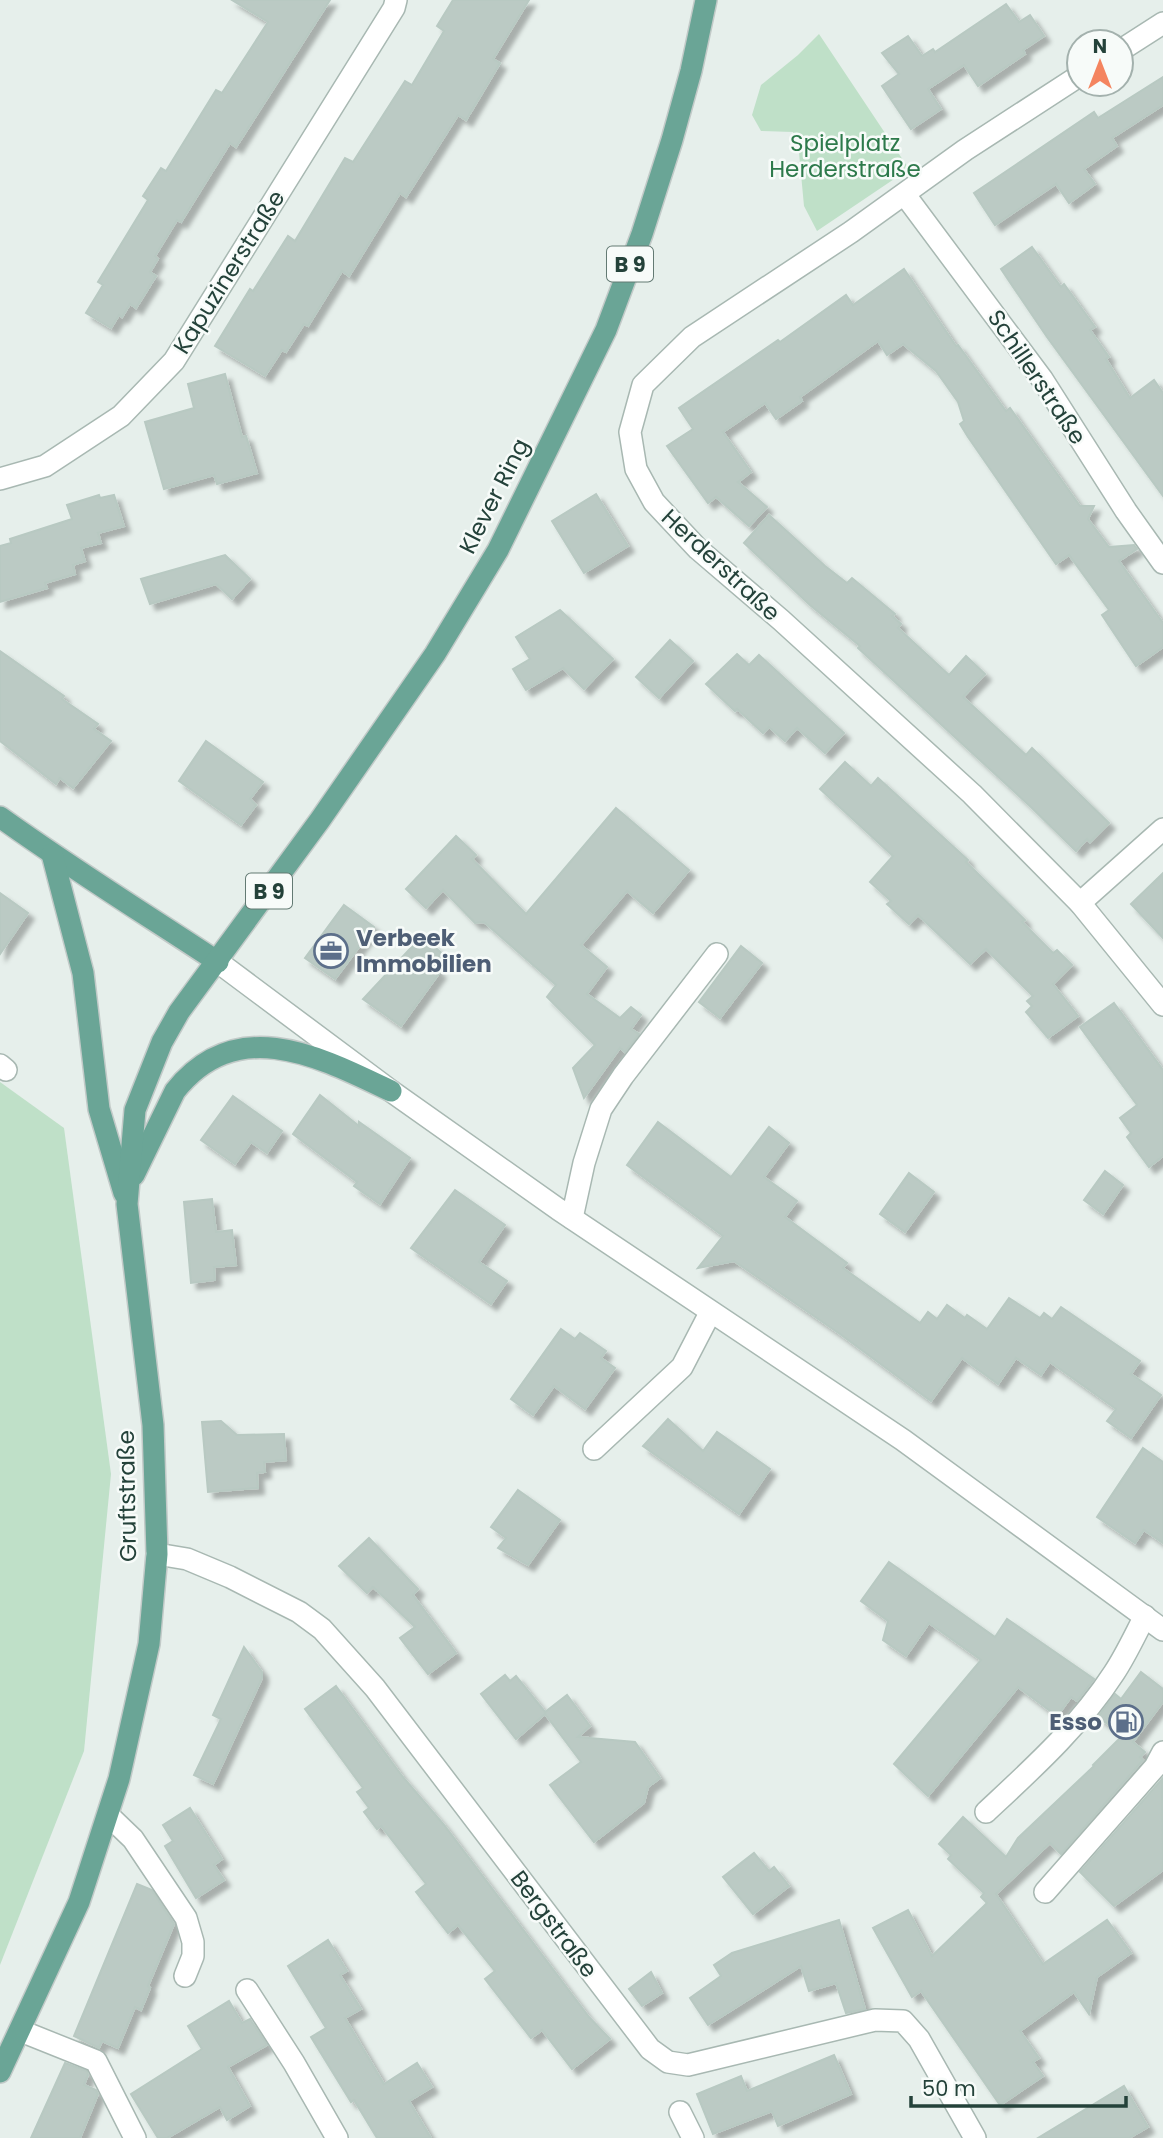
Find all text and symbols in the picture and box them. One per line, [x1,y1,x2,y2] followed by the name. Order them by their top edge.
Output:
[1065,28,1135,98] north arrow
[1093,33,1107,60] text: N
[769,127,921,185] park label: Spielplatz Herderstraße
[166,184,292,360] street label: Kapuzinerstraße
[607,246,653,282] road number: B 9
[980,303,1094,451] street label: Schillerstraße
[451,433,537,559] street label: Klever Ring
[655,502,787,628] street label: Herderstraße
[246,874,292,908] road number: B 9
[356,922,492,980] place label: Verbeek Immobilien
[312,932,350,970] office icon: Verbeek Immobilien
[110,1430,144,1562] street label: Gruftstraße
[1107,1703,1145,1741] fuel station icon: Esso
[1049,1706,1102,1738] place label: Esso
[503,1864,605,1984] street label: Bergstraße
[911,2064,1126,2108] scale bar
[922,2074,976,2103] text: 50 m

